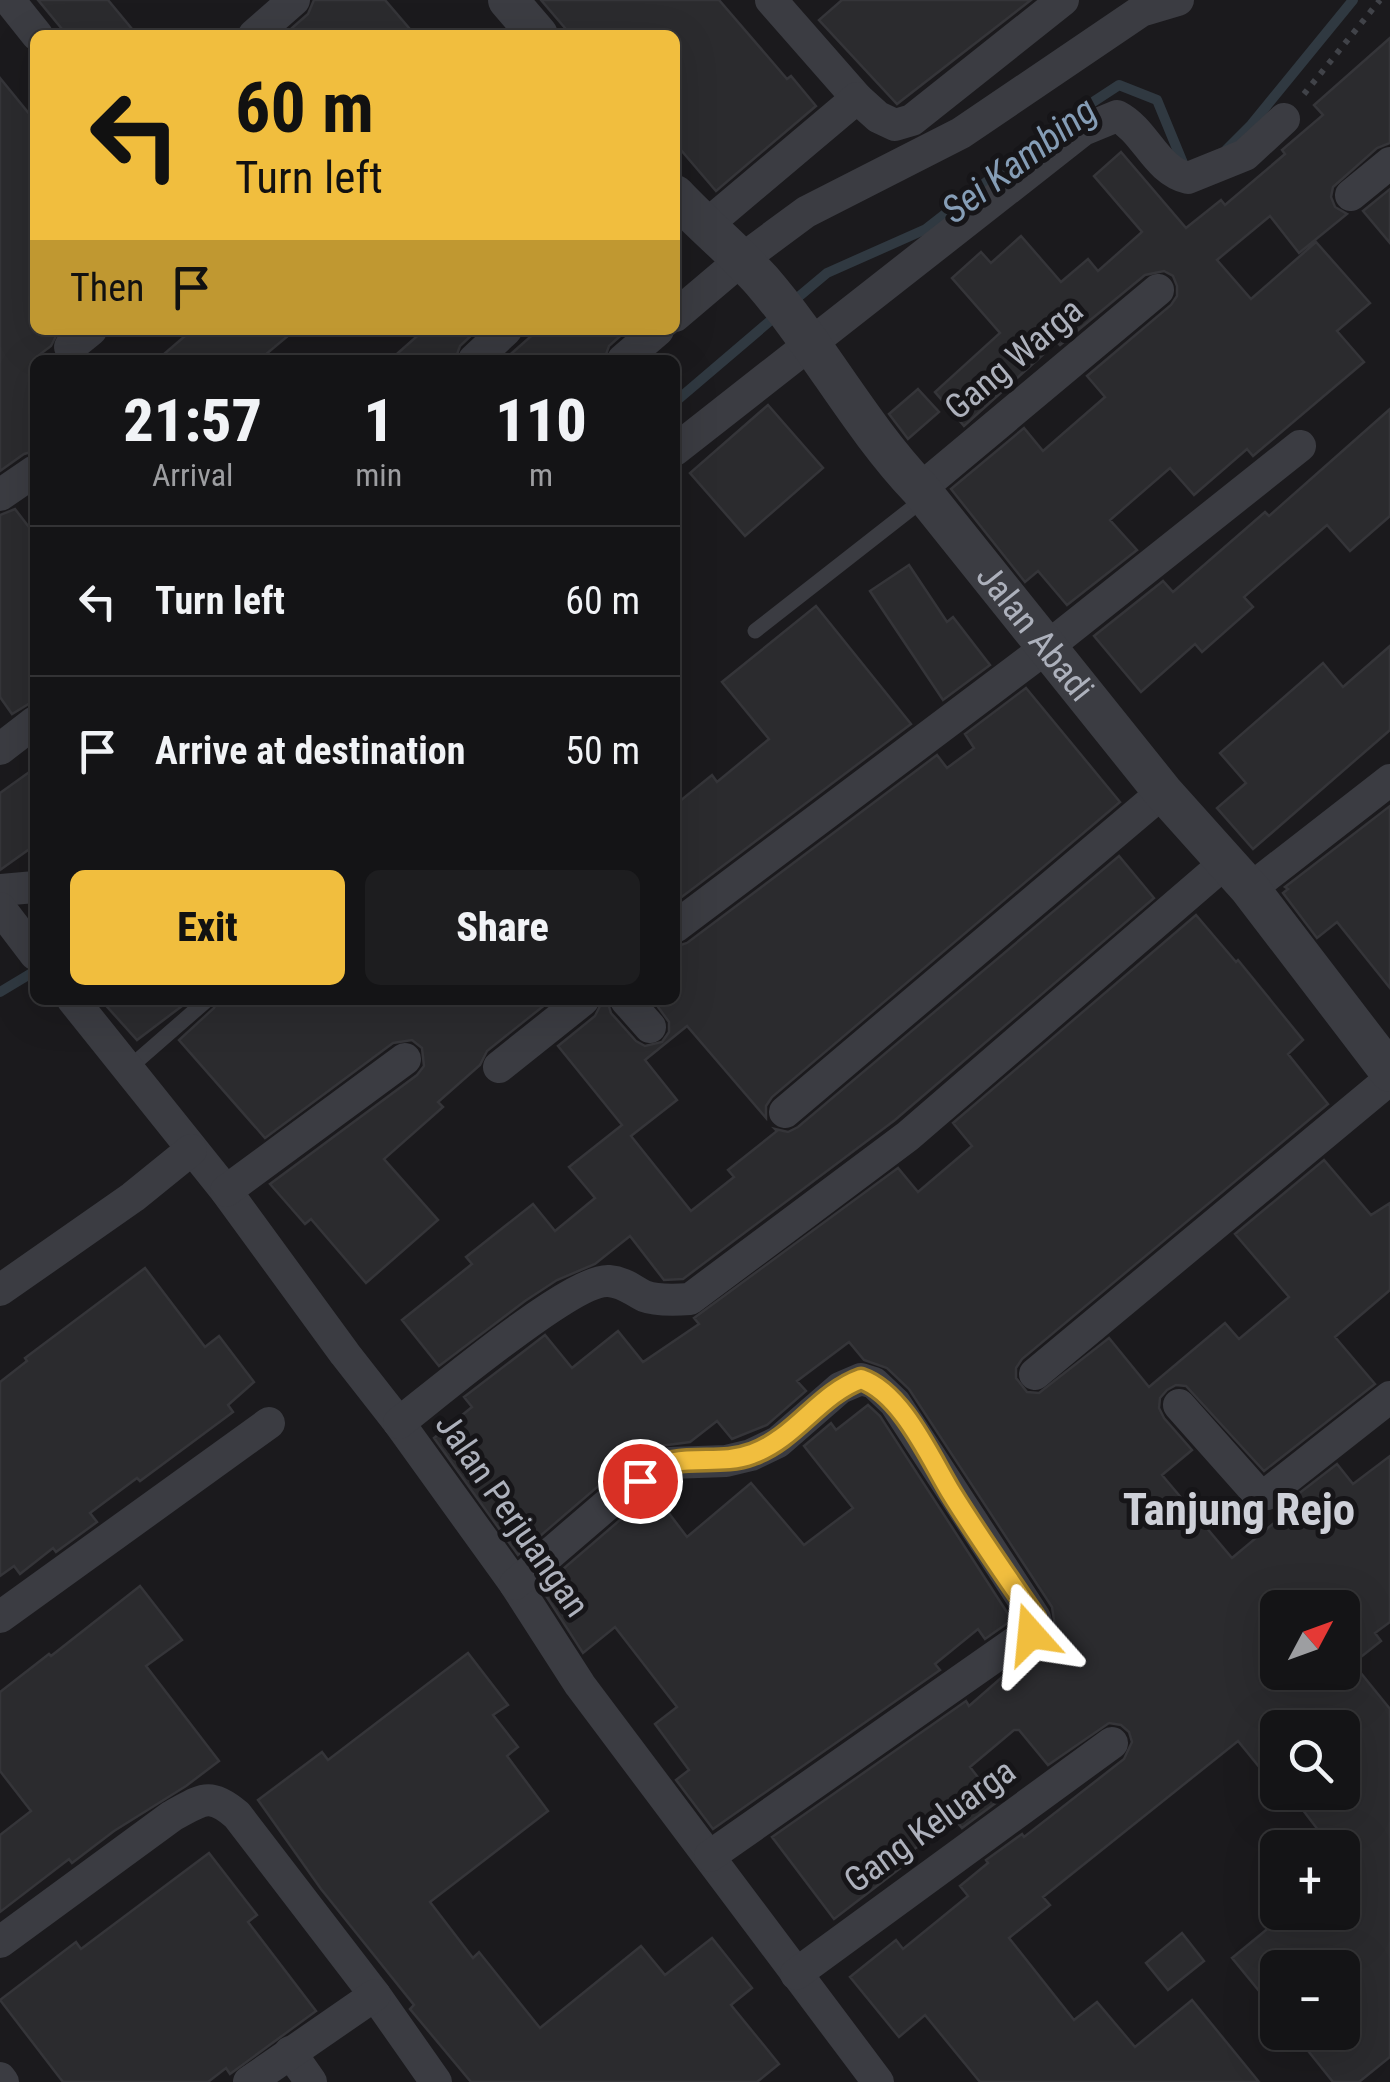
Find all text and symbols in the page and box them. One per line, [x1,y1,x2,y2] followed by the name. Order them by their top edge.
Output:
[235,67,374,149] text: 60 m
[70,70,200,200] icon: left
[933,88,1105,232] water label: Sei Kambing
[235,151,383,204] text: Turn left
[164,260,219,315] icon: arrive
[70,266,144,310] text: Then
[937,290,1091,428] street label: Gang Warga
[123,385,262,456] text: 21:57
[363,385,394,456] text: 1
[495,385,587,456] text: 110
[152,456,233,494] text: Arrival
[355,456,402,494] text: min
[529,456,553,494] text: m
[968,556,1102,709] street label: Jalan Abadi
[70,574,125,629] icon: left
[155,579,285,623] text: Turn left
[565,579,640,623] text: 60 m
[70,724,125,779] icon: arrive
[155,729,465,773] text: Arrive at destination
[565,729,640,773] text: 50 m
[70,870,345,985] button: Exit
[365,870,640,985] button: Share
[427,1405,597,1625] street label: Jalan Perjuangan
[598,1439,683,1524] pin
[613,1454,668,1509] icon: arrive
[1123,1483,1355,1536] district label: Tanjung Rejo
[979,1582,1083,1686] position arrow
[1260,1590,1360,1690] north arrow
[1260,1590,1360,2050] map controls
[1260,1710,1360,1810] button: search
[837,1750,1023,1902] street label: Gang Keluarga
[1260,1830,1360,1930] button: +
[1260,1950,1360,2050] button: −

